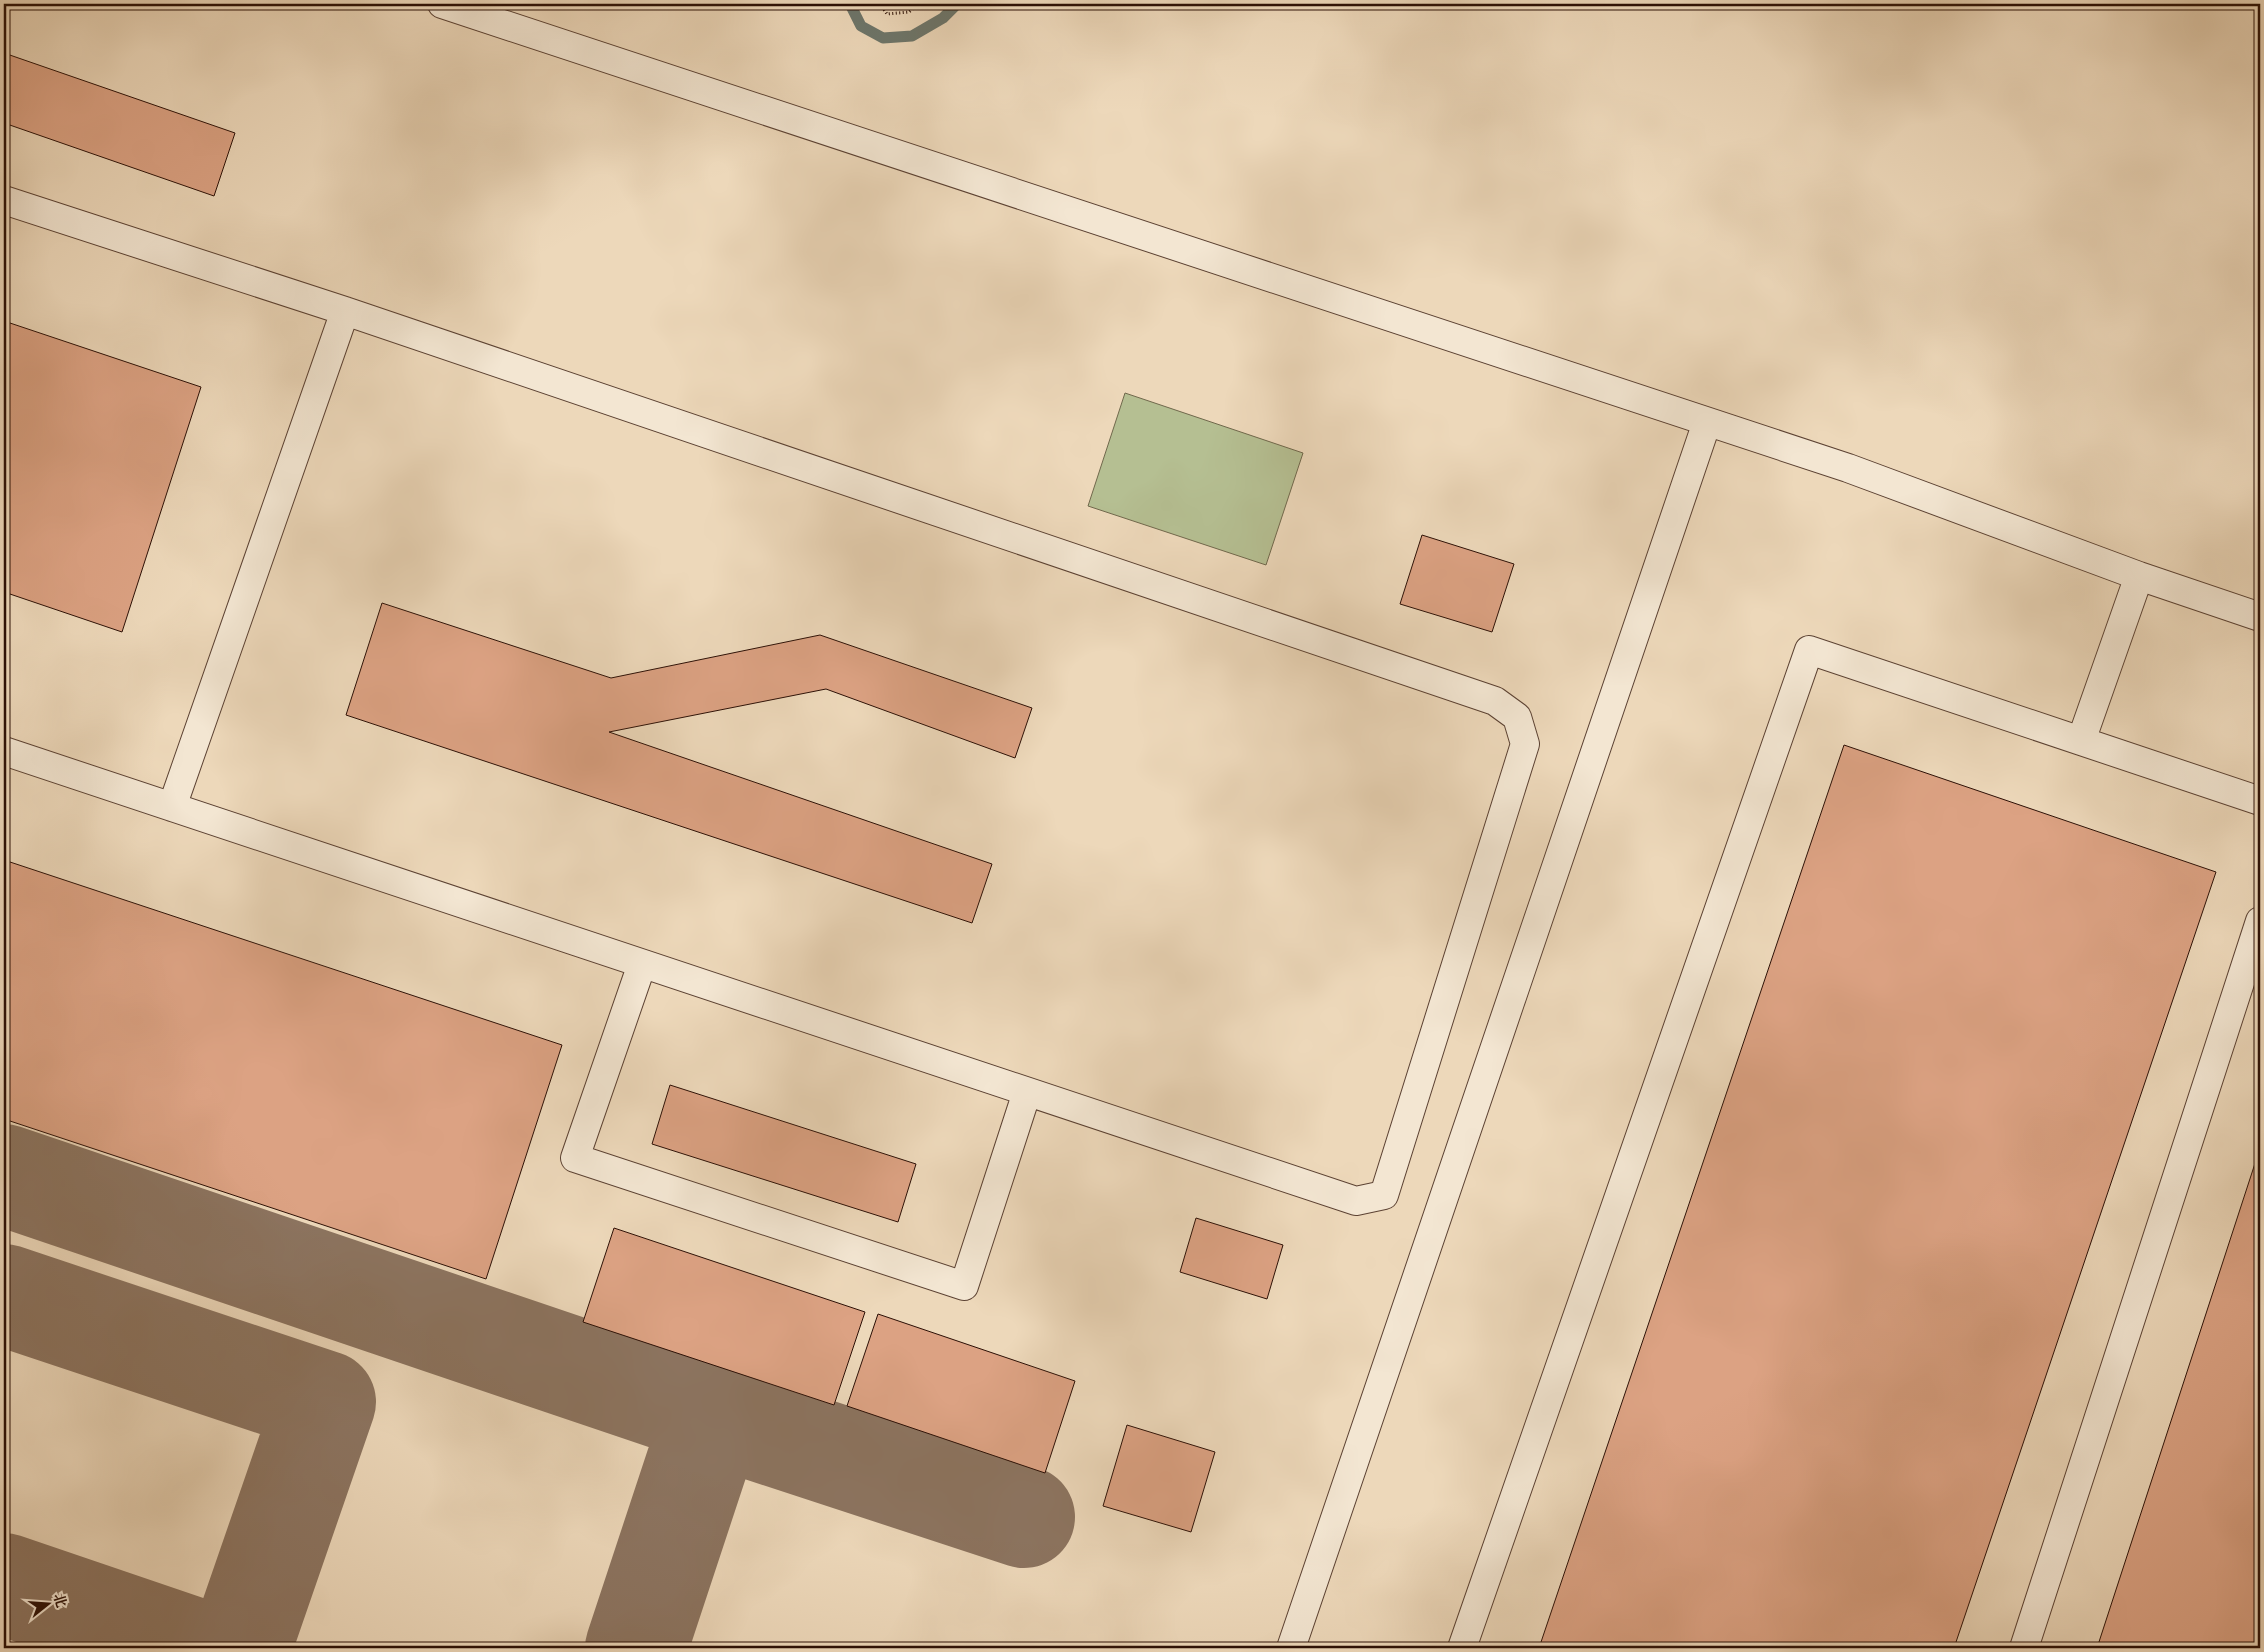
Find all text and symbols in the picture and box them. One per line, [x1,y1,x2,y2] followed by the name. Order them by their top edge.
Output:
[22,1580,72,1630] north arrow
[49,1591,71,1610] text: 北

